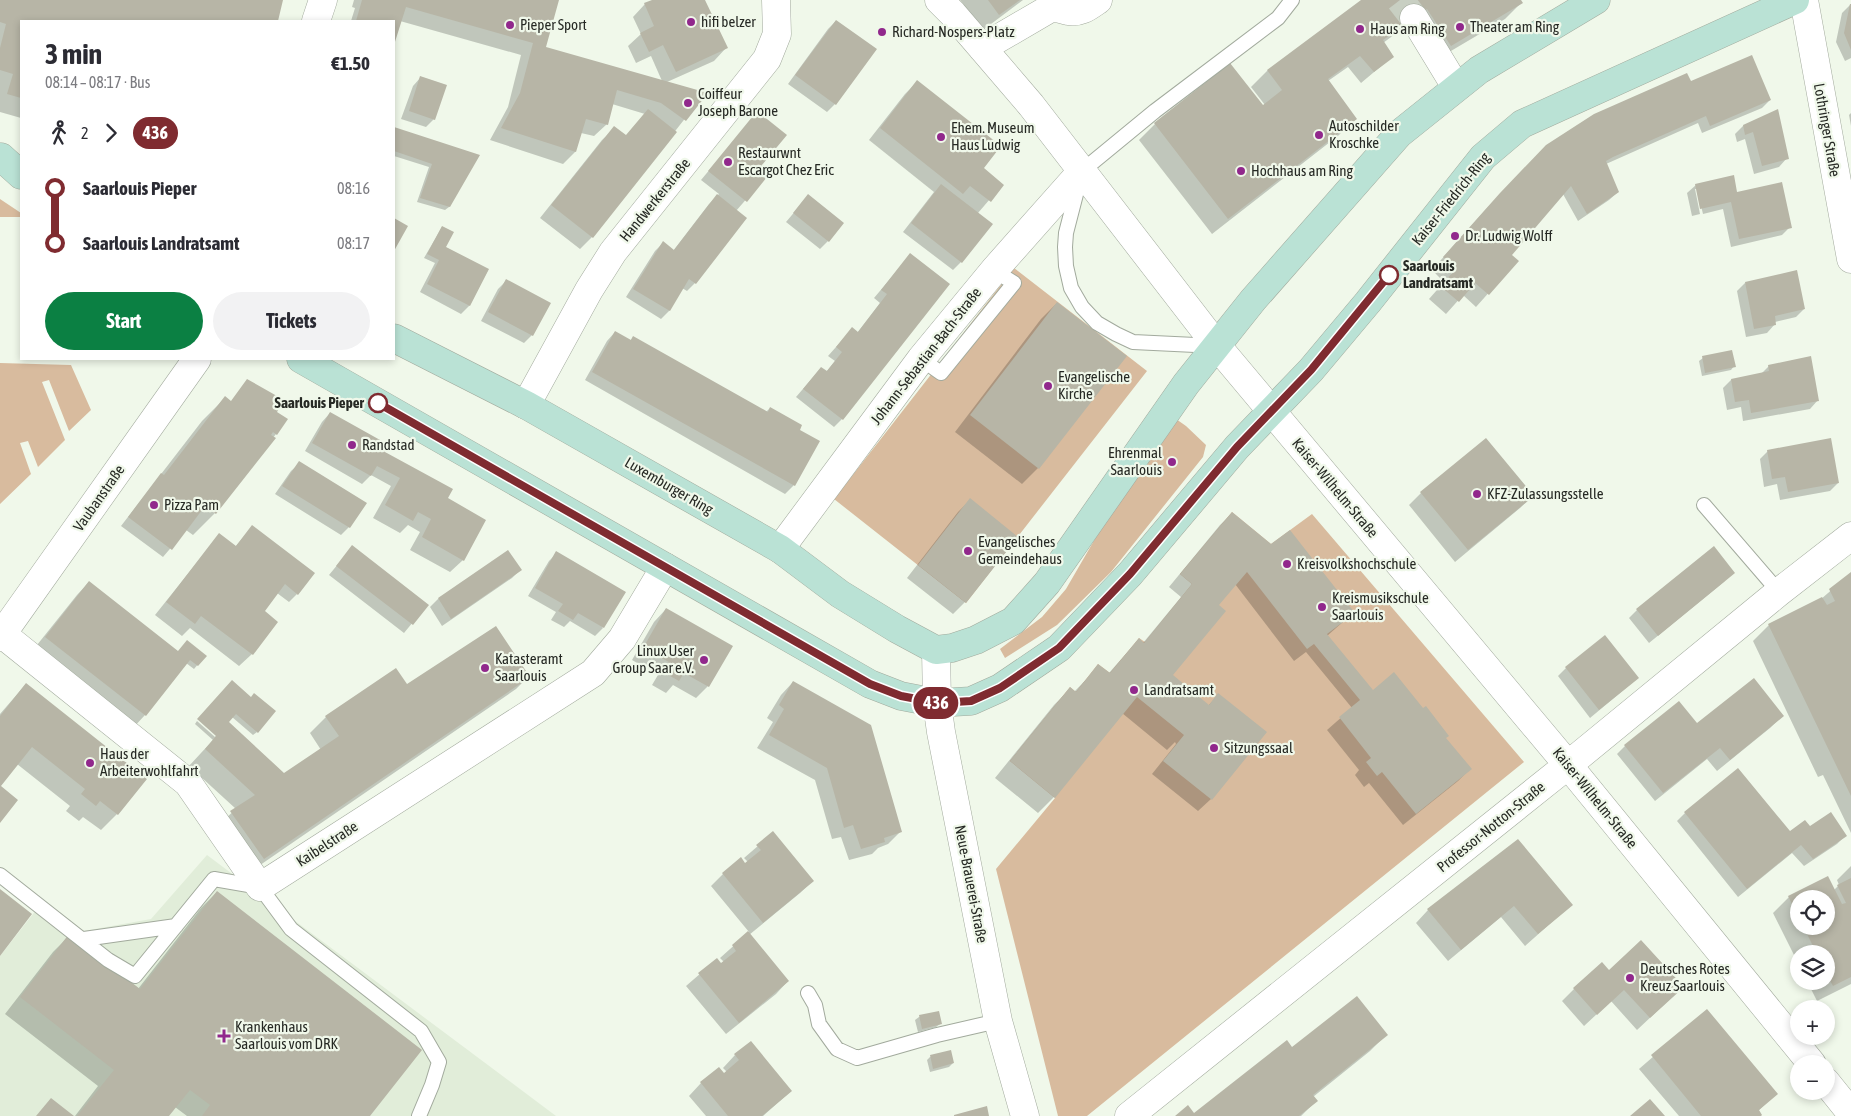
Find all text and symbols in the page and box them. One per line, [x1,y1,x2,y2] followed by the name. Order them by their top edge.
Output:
[701,13,756,30] place label: hifi belzer
[520,16,587,33] place label: Pieper Sport
[685,16,697,28] marker: hifi belzer
[1470,18,1560,35] place label: Theater am Ring
[504,19,516,31] marker: Pieper Sport
[1370,20,1445,37] place label: Haus am Ring
[1454,21,1466,33] marker: Theater am Ring
[892,23,1015,40] place label: Richard-Nospers-Platz
[1354,23,1366,35] marker: Haus am Ring
[876,26,888,38] marker: Richard-Nospers-Platz
[45,38,102,70] text: 3 min
[331,52,370,74] text: €1.50
[45,73,150,91] text: 08:14 – 08:17 · Bus
[1811,82,1844,178] street label: Lothringer Straße
[698,85,778,119] place label: Coiffeur Joseph Barone
[682,97,694,109] marker: Coiffeur Joseph Barone
[1329,117,1399,151] place label: Autoschilder Kroschke
[45,119,73,147] icon: walk
[97,119,125,147] icon: forward
[951,119,1034,153] place label: Ehem. Museum Haus Ludwig
[143,122,168,143] text: 436
[81,124,89,142] text: 2
[1313,129,1325,141] marker: Autoschilder Kroschke
[935,131,947,143] marker: Ehem. Museum Haus Ludwig
[738,144,834,178] place label: Restaurwnt Escargot Chez Eric
[1408,148,1494,248] street label: Kaiser-Friedrich-Ring
[616,154,694,245] street label: Handwerkerstraße
[722,156,734,168] marker: Restaurwnt Escargot Chez Eric
[1251,162,1353,179] place label: Hochhaus am Ring
[1235,165,1247,177] marker: Hochhaus am Ring
[83,177,196,199] text: Saarlouis Pieper
[337,179,370,197] text: 08:16
[1465,227,1553,244] place label: Dr. Ludwig Wolff
[1449,230,1461,242] marker: Dr. Ludwig Wolff
[83,232,240,254] text: Saarlouis Landratsamt
[337,234,370,252] text: 08:17
[1403,257,1474,291] place label: Saarlouis Landratsamt
[1379,265,1399,285] marker: Saarlouis Landratsamt
[867,284,984,427] street label: Johann-Sebastian-Bach-Straße
[45,292,203,350] button: Start
[213,292,370,350] button: Tickets
[1058,368,1130,402] place label: Evangelische Kirche
[1042,380,1054,392] marker: Evangelische Kirche
[368,393,388,413] marker: Saarlouis Pieper
[275,394,365,411] place label: Saarlouis Pieper
[1289,435,1382,541] street label: Kaiser-Wilhelm-Straße
[362,436,415,453] place label: Randstad
[346,439,358,451] marker: Randstad
[1108,444,1162,478] place label: Ehrenmal Saarlouis
[622,453,717,518] street label: Luxemburger Ring
[1166,456,1178,468] marker: Ehrenmal Saarlouis
[70,461,128,534] street label: Vaubanstraße
[1487,485,1604,502] place label: KFZ-Zulassungsstelle
[1471,488,1483,500] marker: KFZ-Zulassungsstelle
[164,496,219,513] place label: Pizza Pam
[148,499,160,511] marker: Pizza Pam
[978,533,1062,567] place label: Evangelisches Gemeindehaus
[962,545,974,557] marker: Evangelisches Gemeindehaus
[1297,555,1417,572] place label: Kreisvolkshochschule
[1281,558,1293,570] marker: Kreisvolkshochschule
[1332,589,1429,623] place label: Kreismusikschule Saarlouis
[1316,601,1328,613] marker: Kreismusikschule Saarlouis
[613,642,695,676] place label: Linux User Group Saar e.V.
[495,650,563,684] place label: Katasteramt Saarlouis
[698,654,710,666] marker: Linux User Group Saar e.V.
[479,662,491,674] marker: Katasteramt Saarlouis
[1144,681,1214,698] place label: Landratsamt
[1128,684,1140,696] marker: Landratsamt
[907,687,965,719] line badge: 436
[923,692,949,713] text: 436
[1224,739,1293,756] place label: Sitzungssaal
[1208,742,1220,754] marker: Sitzungssaal
[1550,744,1641,851] street label: Kaiser-Wilhelm-Straße
[100,745,199,779] place label: Haus der Arbeiterwohlfahrt
[84,757,96,769] marker: Haus der Arbeiterwohlfahrt
[1433,778,1548,875] street label: Professor-Notton-Straße
[293,817,361,870] street label: Kaibelstraße
[952,824,991,944] street label: Neue-Brauerei-Straße
[1790,890,1835,1100] map controls
[1790,890,1835,935] button: locate
[1790,945,1835,990] button: layers
[1640,960,1730,994] place label: Deutsches Rotes Kreuz Saarlouis
[1624,972,1636,984] marker: Deutsches Rotes Kreuz Saarlouis
[1790,1000,1835,1045] button: +
[235,1018,338,1052] place label: Krankenhaus Saarlouis vom DRK
[217,1029,231,1043] marker: Krankenhaus Saarlouis vom DRK
[1790,1055,1835,1100] button: −

